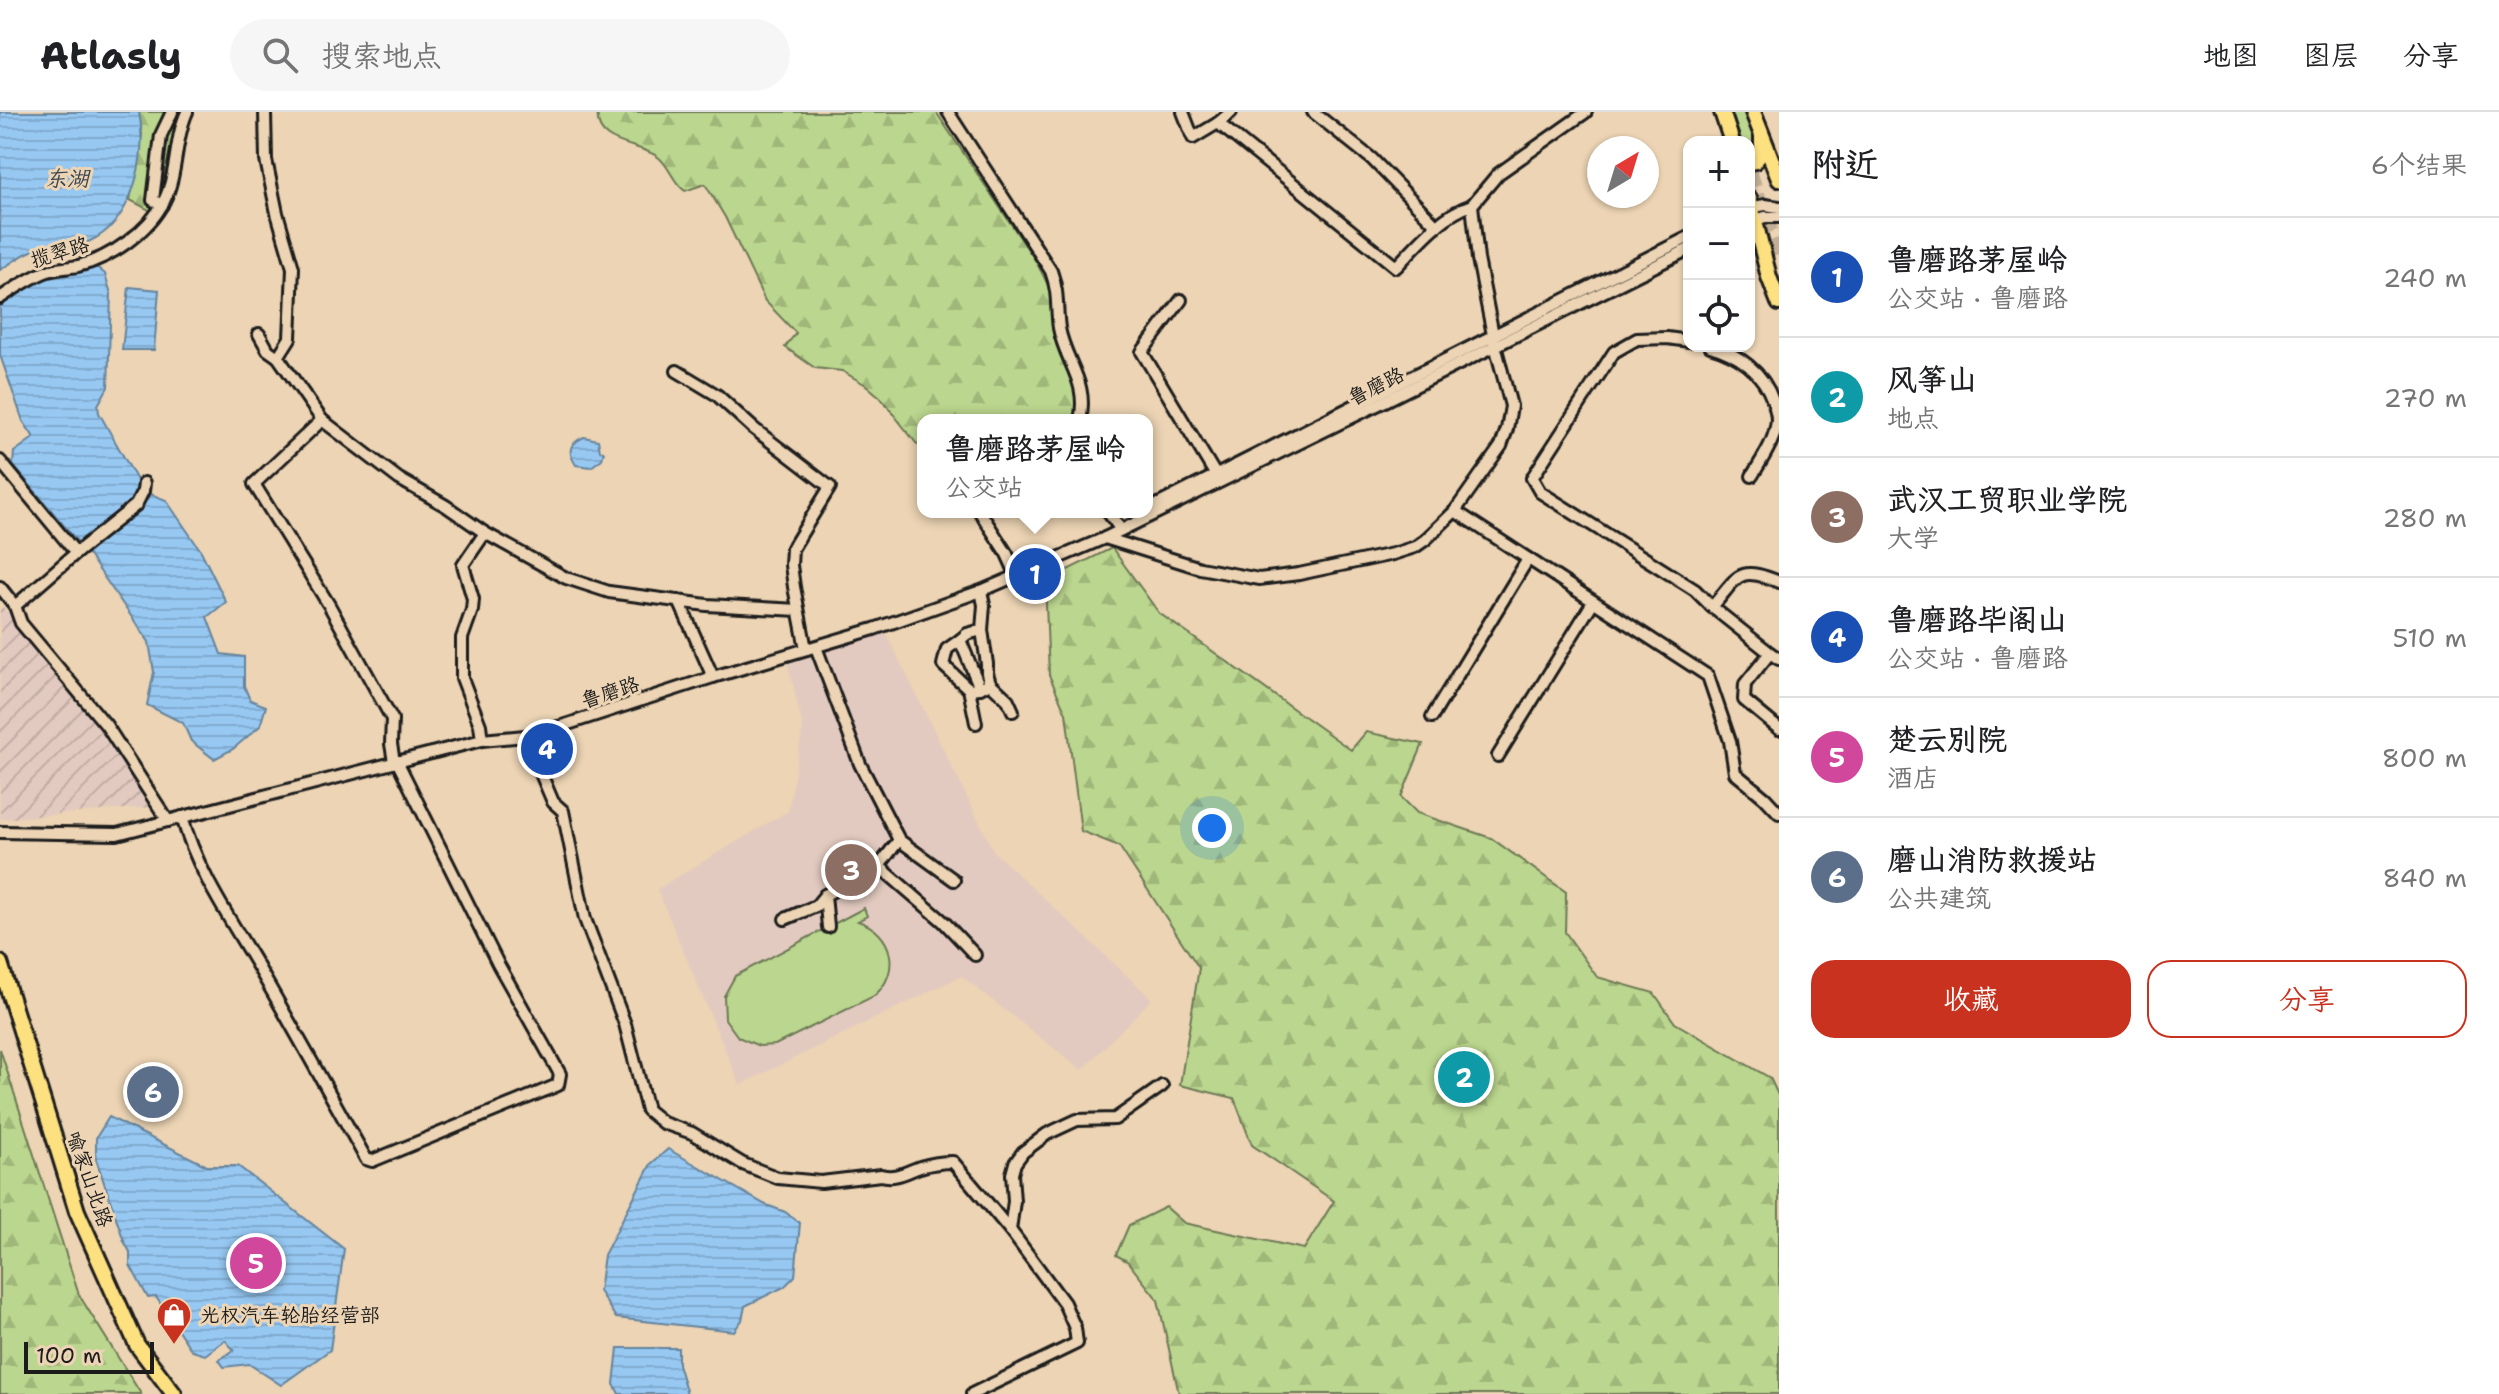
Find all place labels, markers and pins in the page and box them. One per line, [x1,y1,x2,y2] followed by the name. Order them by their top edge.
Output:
[1009,544,1061,604] pin: 1
[521,719,573,779] pin: 4
[825,840,877,900] pin: 3
[1438,1047,1490,1107] pin: 2
[127,1062,179,1122] pin: 6
[230,1233,282,1293] pin: 5
[155,1296,193,1346] shop icon: 光权汽车轮胎经营部
[200,1302,380,1328] place label: 光权汽车轮胎经营部

